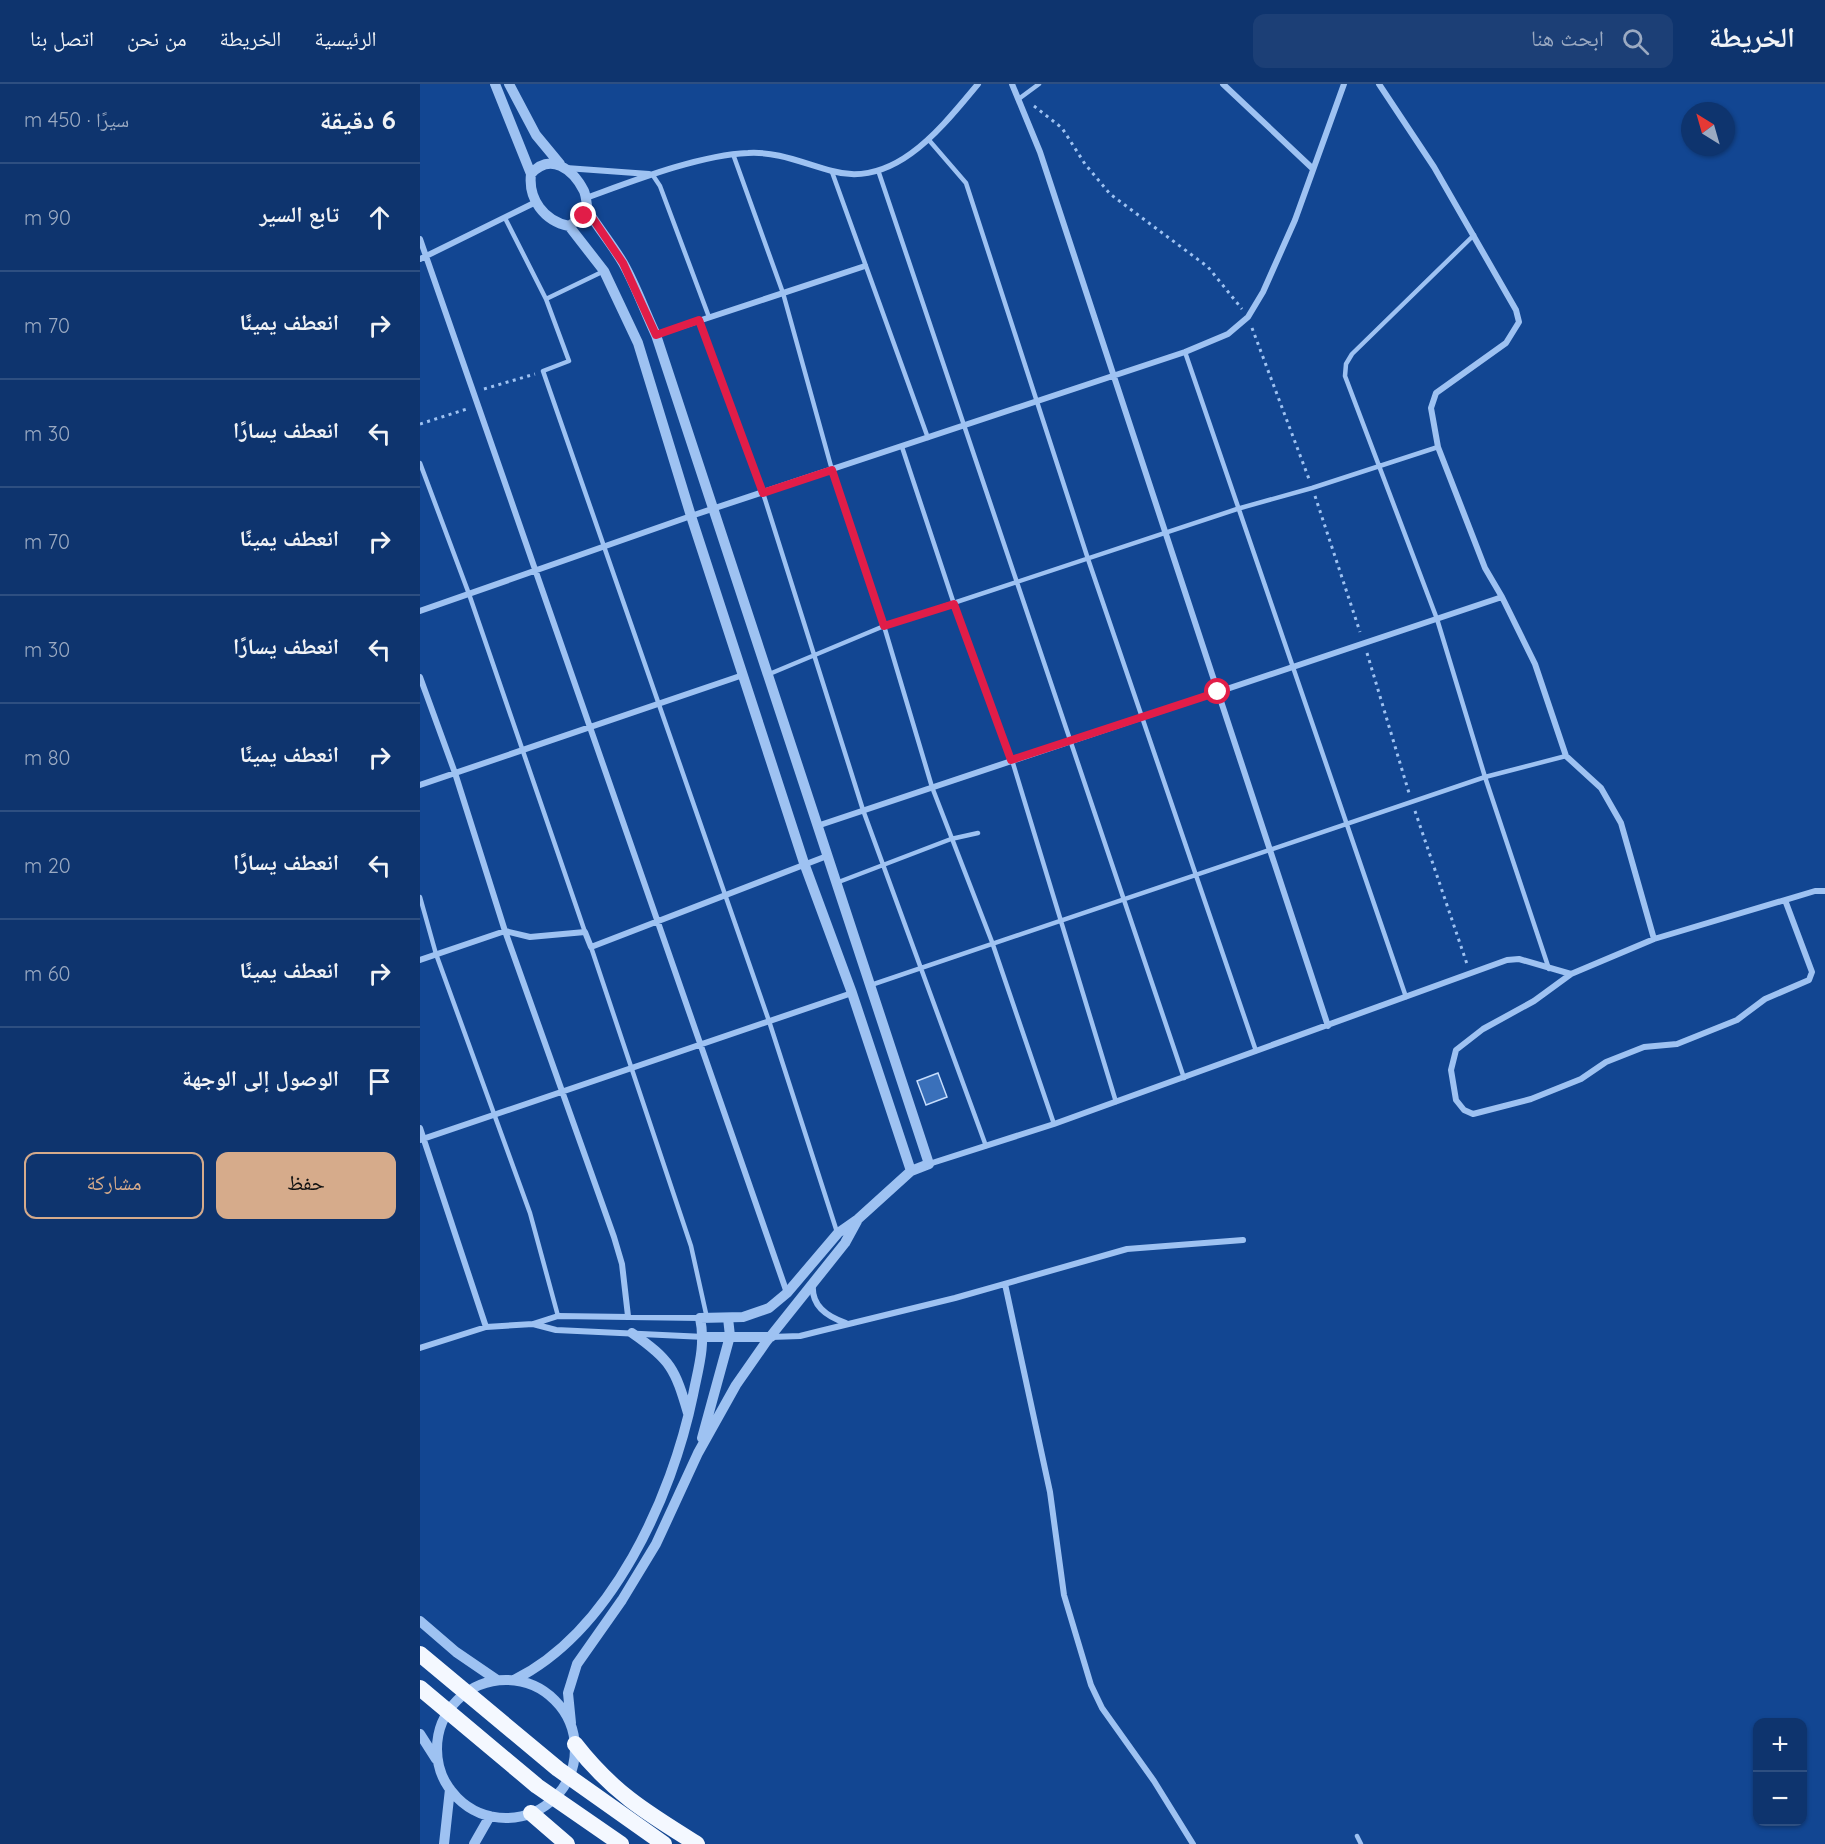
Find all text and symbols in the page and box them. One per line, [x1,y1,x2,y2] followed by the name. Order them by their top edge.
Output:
[1253,14,1673,68] search box
[1709,19,1795,54] text: الخريطة
[1531,24,1604,52] text: ابحث هنا
[30,25,94,51] text: اتصل بنا
[127,25,187,51] text: من نحن
[220,25,281,51] text: الخريطة
[314,25,377,51] text: الرئيسية
[1619,25,1652,58] icon: search
[1681,102,1735,156] north arrow
[320,103,396,136] text: 6 دقيقة
[24,107,129,132] text: سيرًا · 450 m
[259,200,339,228] text: تابع السير
[363,201,396,234] icon: ahead
[570,202,596,228] route end
[24,205,71,230] text: 90 m
[240,308,339,336] text: انعطف يمينًا
[363,309,396,342] icon: right
[24,313,70,338] text: 70 m
[233,416,339,444] text: انعطف يسارًا
[363,417,396,450] icon: left
[24,421,70,446] text: 30 m
[240,524,339,552] text: انعطف يمينًا
[363,525,396,558] icon: right
[24,529,70,554] text: 70 m
[233,632,339,660] text: انعطف يسارًا
[363,633,396,666] icon: left
[24,637,70,662] text: 30 m
[1204,678,1230,704] route start
[240,740,339,768] text: انعطف يمينًا
[363,741,396,774] icon: right
[24,745,70,770] text: 80 m
[233,848,339,876] text: انعطف يسارًا
[363,849,396,882] icon: left
[24,853,71,878] text: 20 m
[240,956,339,984] text: انعطف يمينًا
[363,957,396,990] icon: right
[24,961,70,986] text: 60 m
[182,1064,339,1092] text: الوصول إلى الوجهة
[363,1065,396,1098] icon: arrive
[24,1152,204,1219] button: مشاركة
[216,1152,396,1219] button: حفظ
[1753,1718,1807,1826] map controls
[1753,1718,1807,1772] button: +
[1753,1772,1807,1826] button: −

